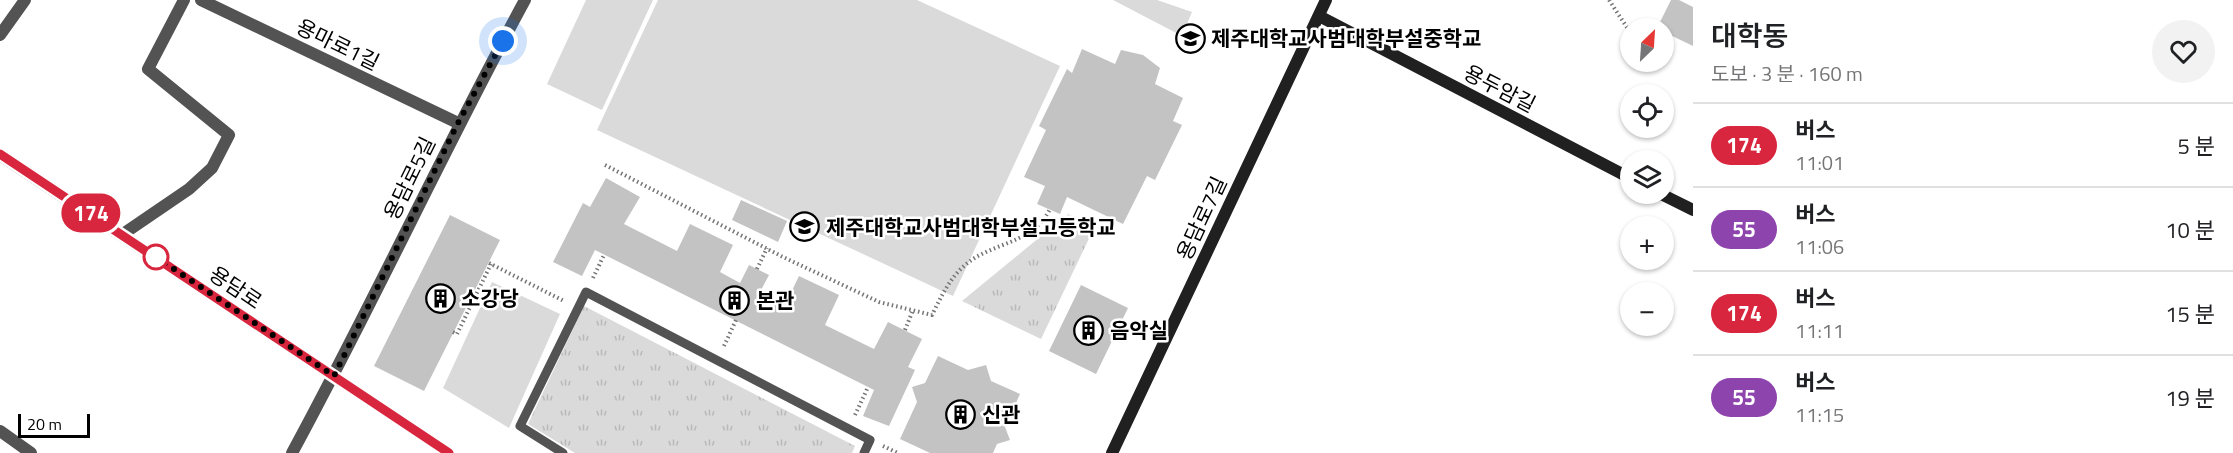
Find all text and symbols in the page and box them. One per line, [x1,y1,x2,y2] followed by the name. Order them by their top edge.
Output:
[291,10,385,78] street label: 용마로1길
[1711,14,1788,57] text: 대학동
[1620,18,1674,72] north arrow
[1620,18,1674,336] map controls
[2152,20,2215,83] button: heart
[1174,22,1206,54] school or university icon: 제주대학교사범대학부설중학교
[1211,22,1481,54] place label: 제주대학교사범대학부설중학교
[488,26,518,56] your location
[1458,56,1542,120] street label: 용두암길
[1711,58,1863,89] text: 도보 · 3 분 · 160 m
[1620,84,1674,138] button: locate
[1795,113,1835,147] text: 버스
[1726,129,1762,161] text: 174
[2178,129,2215,163] text: 5 분
[375,131,443,225] street label: 용담로5길
[1795,147,1844,178] text: 11:01
[1620,150,1674,204] button: layers
[1168,171,1234,265] street label: 용담로7길
[56,194,125,232] line badge: 174
[73,197,109,229] text: 174
[1795,197,1835,231] text: 버스
[789,211,821,243] school or university icon: 제주대학교사범대학부설고등학교
[826,211,1116,243] place label: 제주대학교사범대학부설고등학교
[1732,213,1756,245] text: 55
[2165,213,2215,247] text: 10 분
[1620,216,1674,270] button: +
[1795,231,1844,262] text: 11:06
[143,244,169,270] unlabelled marker
[203,258,269,316] street label: 용담로
[1795,281,1835,315] text: 버스
[424,282,456,314] building icon: 소강당
[461,282,519,314] place label: 소강당
[1620,282,1674,336] button: −
[719,284,751,316] building icon: 본관
[756,284,795,316] place label: 본관
[1726,297,1762,329] text: 174
[2165,297,2215,331] text: 15 분
[1073,314,1105,346] building icon: 음악실
[1110,314,1168,346] place label: 음악실
[1795,315,1844,346] text: 11:11
[1795,365,1835,399] text: 버스
[1732,381,1756,413] text: 55
[2165,381,2215,415] text: 19 분
[945,398,977,430] building icon: 신관
[982,398,1021,430] place label: 신관
[1795,399,1844,430] text: 11:15
[18,411,90,438] scale bar
[27,412,62,436] text: 20 m

